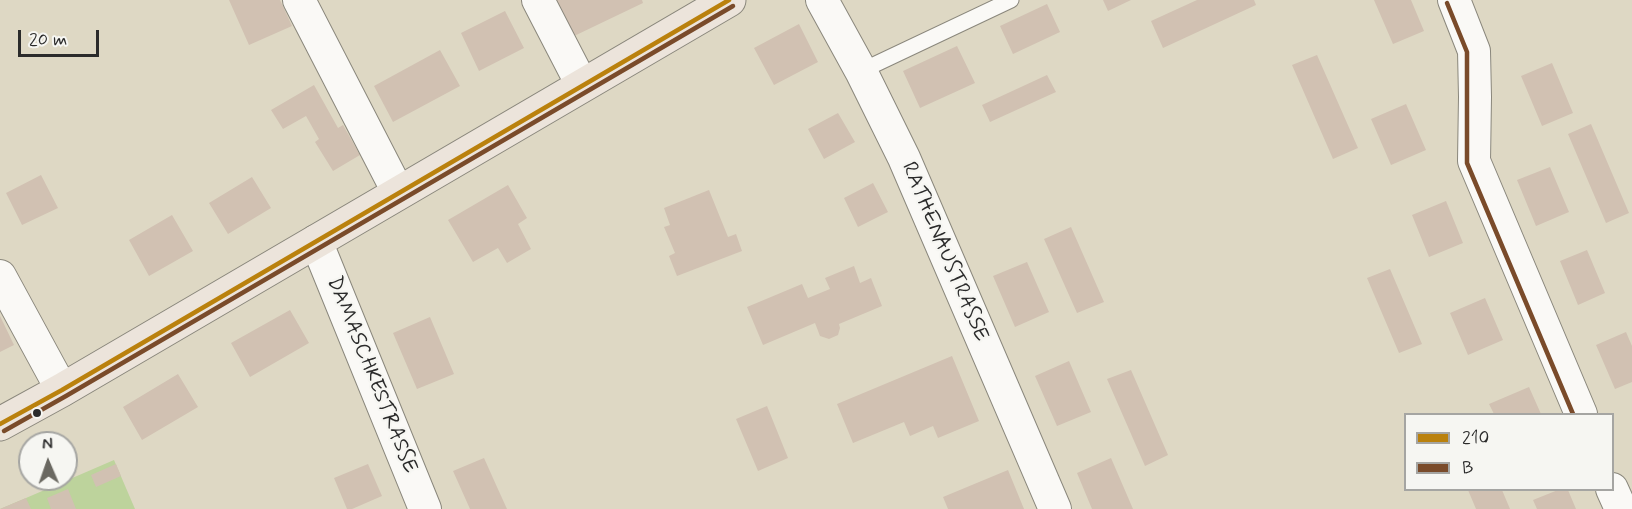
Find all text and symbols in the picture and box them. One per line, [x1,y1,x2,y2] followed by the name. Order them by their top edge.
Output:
[21,18,102,56] scale bar
[29,28,67,52] text: 20 m
[895,159,993,345] street label: RATHENAUSTRASSE
[320,273,422,477] street label: DAMASCHKESTRASSE
[31,407,43,419] unlabelled marker
[1404,413,1614,491] legend
[1462,426,1489,450] text: 210
[18,431,78,491] north arrow
[42,434,53,455] text: N
[1462,456,1473,480] text: B

